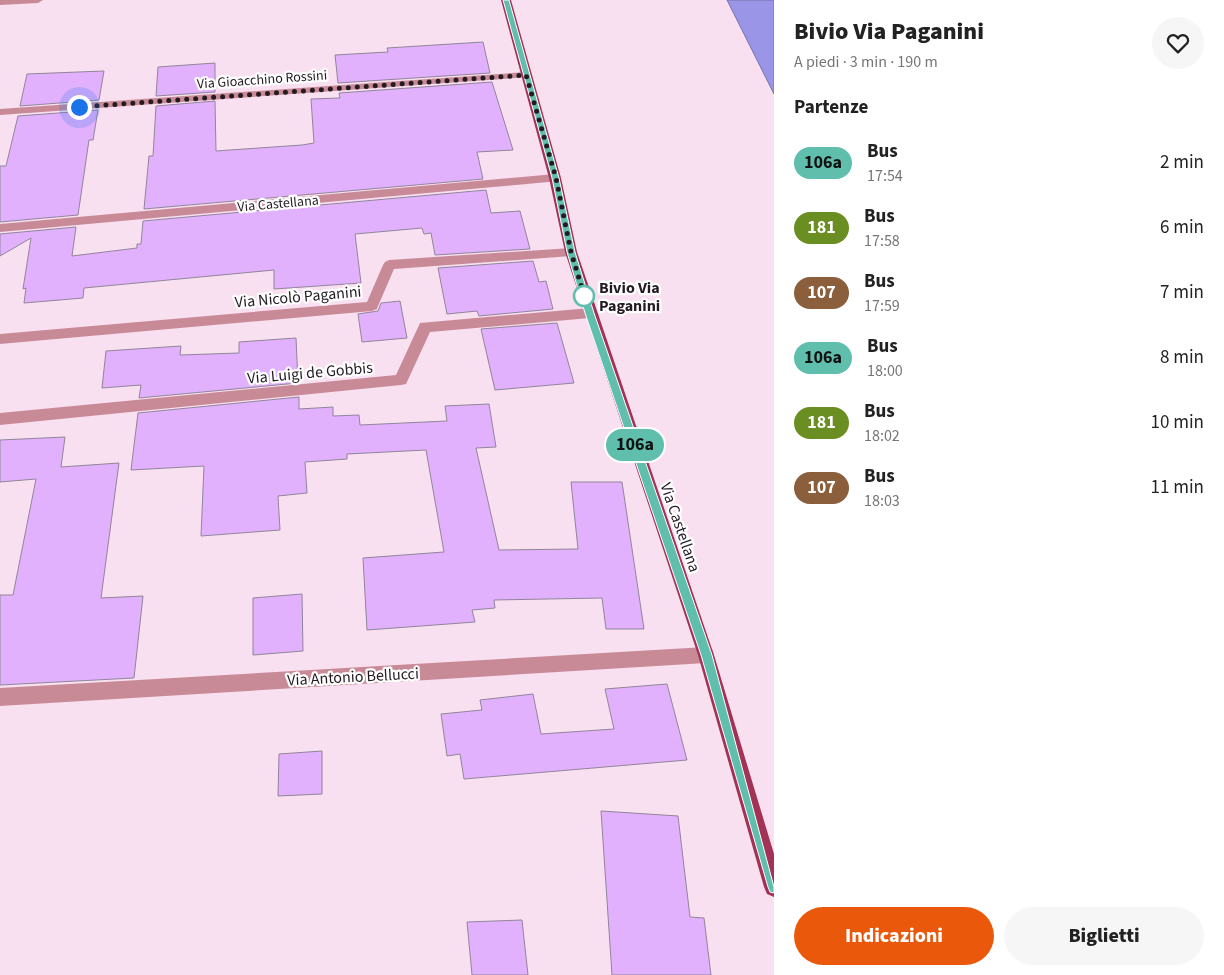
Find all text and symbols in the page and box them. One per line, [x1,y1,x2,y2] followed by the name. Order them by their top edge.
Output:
[794,14,984,49] text: Bivio Via Paganini
[1152,17,1204,69] button: heart
[794,51,938,73] text: A piedi · 3 min · 190 m
[196,65,328,95] street label: Via Gioacchino Rossini
[794,94,868,121] text: Partenze
[67,95,92,120] your location
[867,138,898,165] text: Bus
[1160,149,1204,176] text: 2 min
[804,150,842,175] text: 106a
[867,165,903,187] text: 17:54
[237,190,320,218] street label: Via Castellana
[864,203,895,230] text: Bus
[1160,214,1204,241] text: 6 min
[807,215,836,240] text: 181
[864,230,900,252] text: 17:58
[864,268,895,295] text: Bus
[599,277,660,317] place label: Bivio Via Paganini
[1160,279,1204,306] text: 7 min
[807,280,836,305] text: 107
[234,281,362,313] street label: Via Nicolò Paganini
[573,285,595,307] marker: Bivio Via Paganini
[864,295,900,317] text: 17:59
[867,333,898,360] text: Bus
[1160,344,1204,371] text: 8 min
[804,345,842,370] text: 106a
[246,357,374,389] street label: Via Luigi de Gobbis
[867,360,903,382] text: 18:00
[864,398,895,425] text: Bus
[1150,409,1204,436] text: 10 min
[807,410,836,435] text: 181
[864,425,900,447] text: 18:02
[600,429,670,461] line badge: 106a
[616,432,654,457] text: 106a
[864,463,895,490] text: Bus
[1150,474,1204,501] text: 11 min
[807,475,836,500] text: 107
[654,480,706,575] street label: Via Castellana
[864,490,900,512] text: 18:03
[287,663,419,691] street label: Via Antonio Bellucci
[794,907,994,965] button: Indicazioni
[1004,907,1204,965] button: Biglietti

